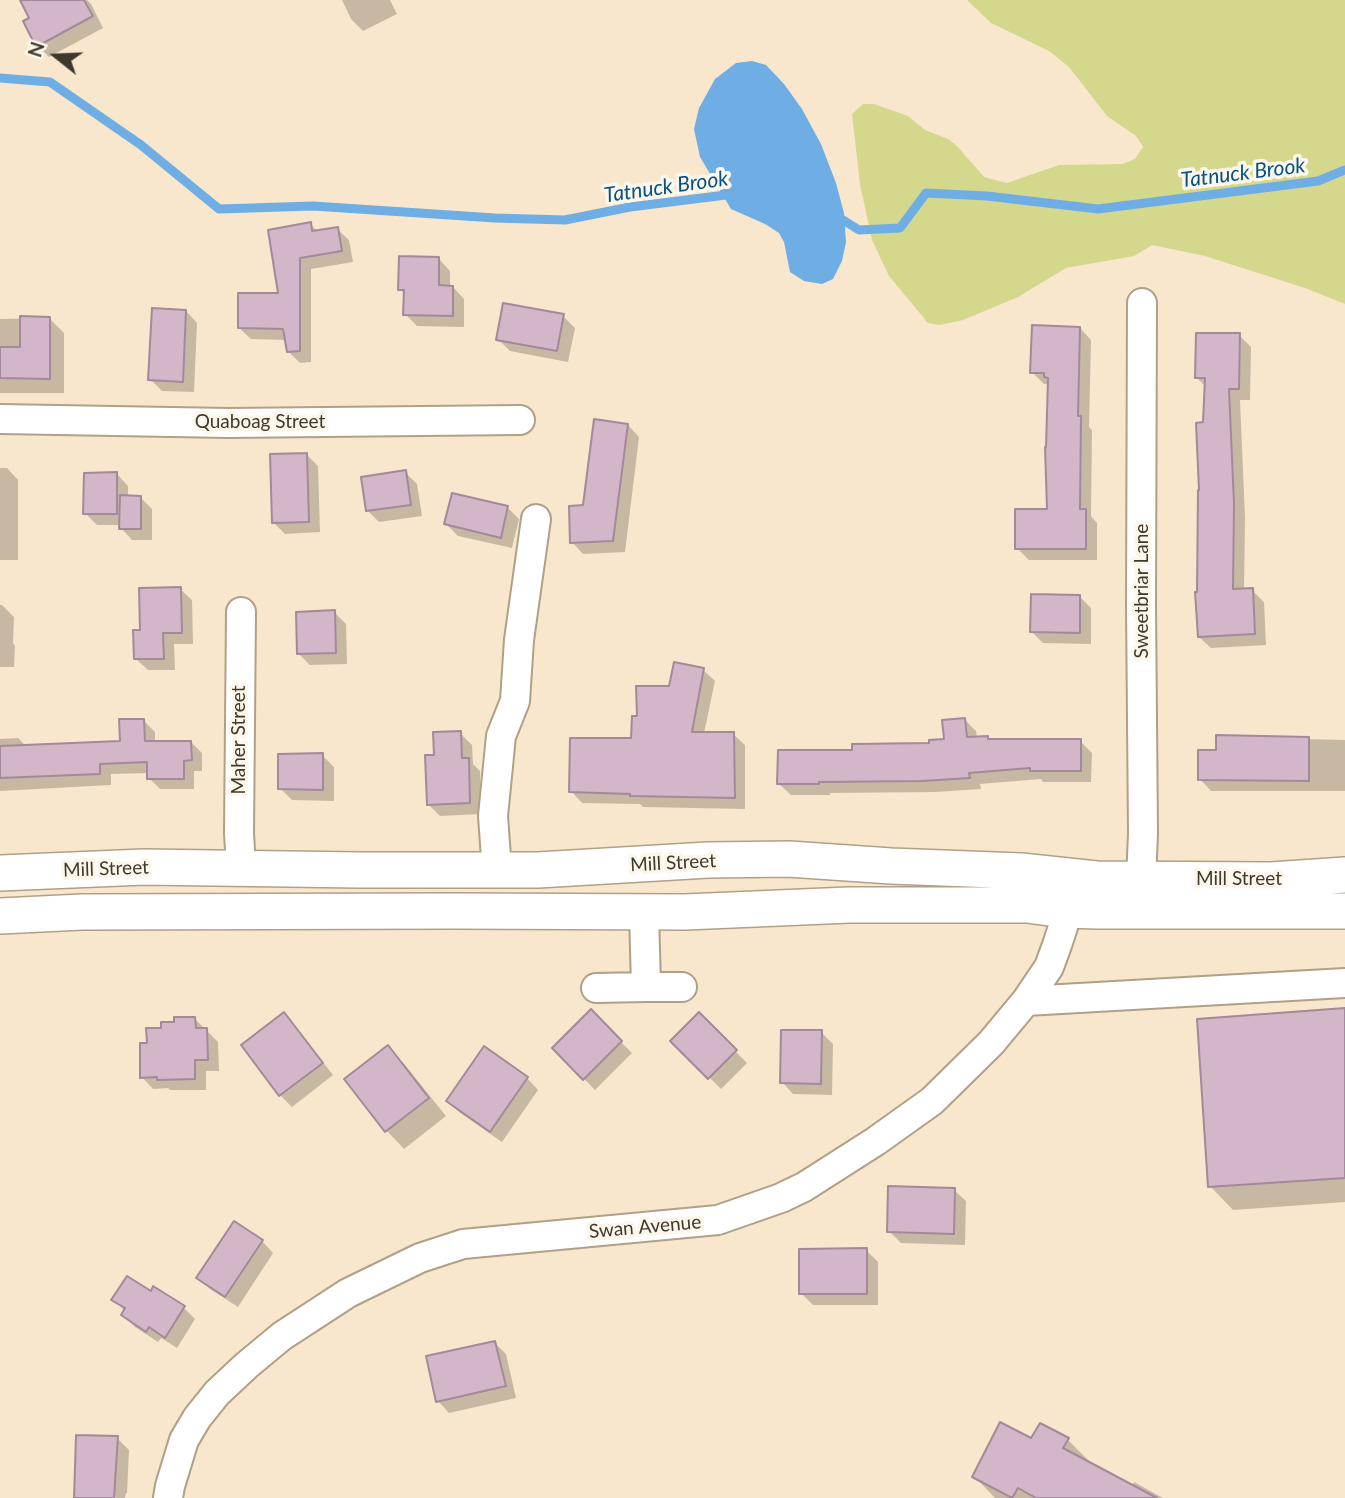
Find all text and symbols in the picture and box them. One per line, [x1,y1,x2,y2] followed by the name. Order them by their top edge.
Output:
[21,21,91,91] north arrow
[22,39,49,60] text: N
[1179,153,1307,193] water label: Tatnuck Brook
[602,166,730,208] water label: Tatnuck Brook
[195,411,325,433] street label: Quaboag Street
[1131,524,1153,658] street label: Sweetbriar Lane
[228,685,250,795] street label: Maher Street
[630,849,716,877] street label: Mill Street
[63,856,149,882] street label: Mill Street
[1196,868,1282,890] street label: Mill Street
[588,1211,702,1243] street label: Swan Avenue

